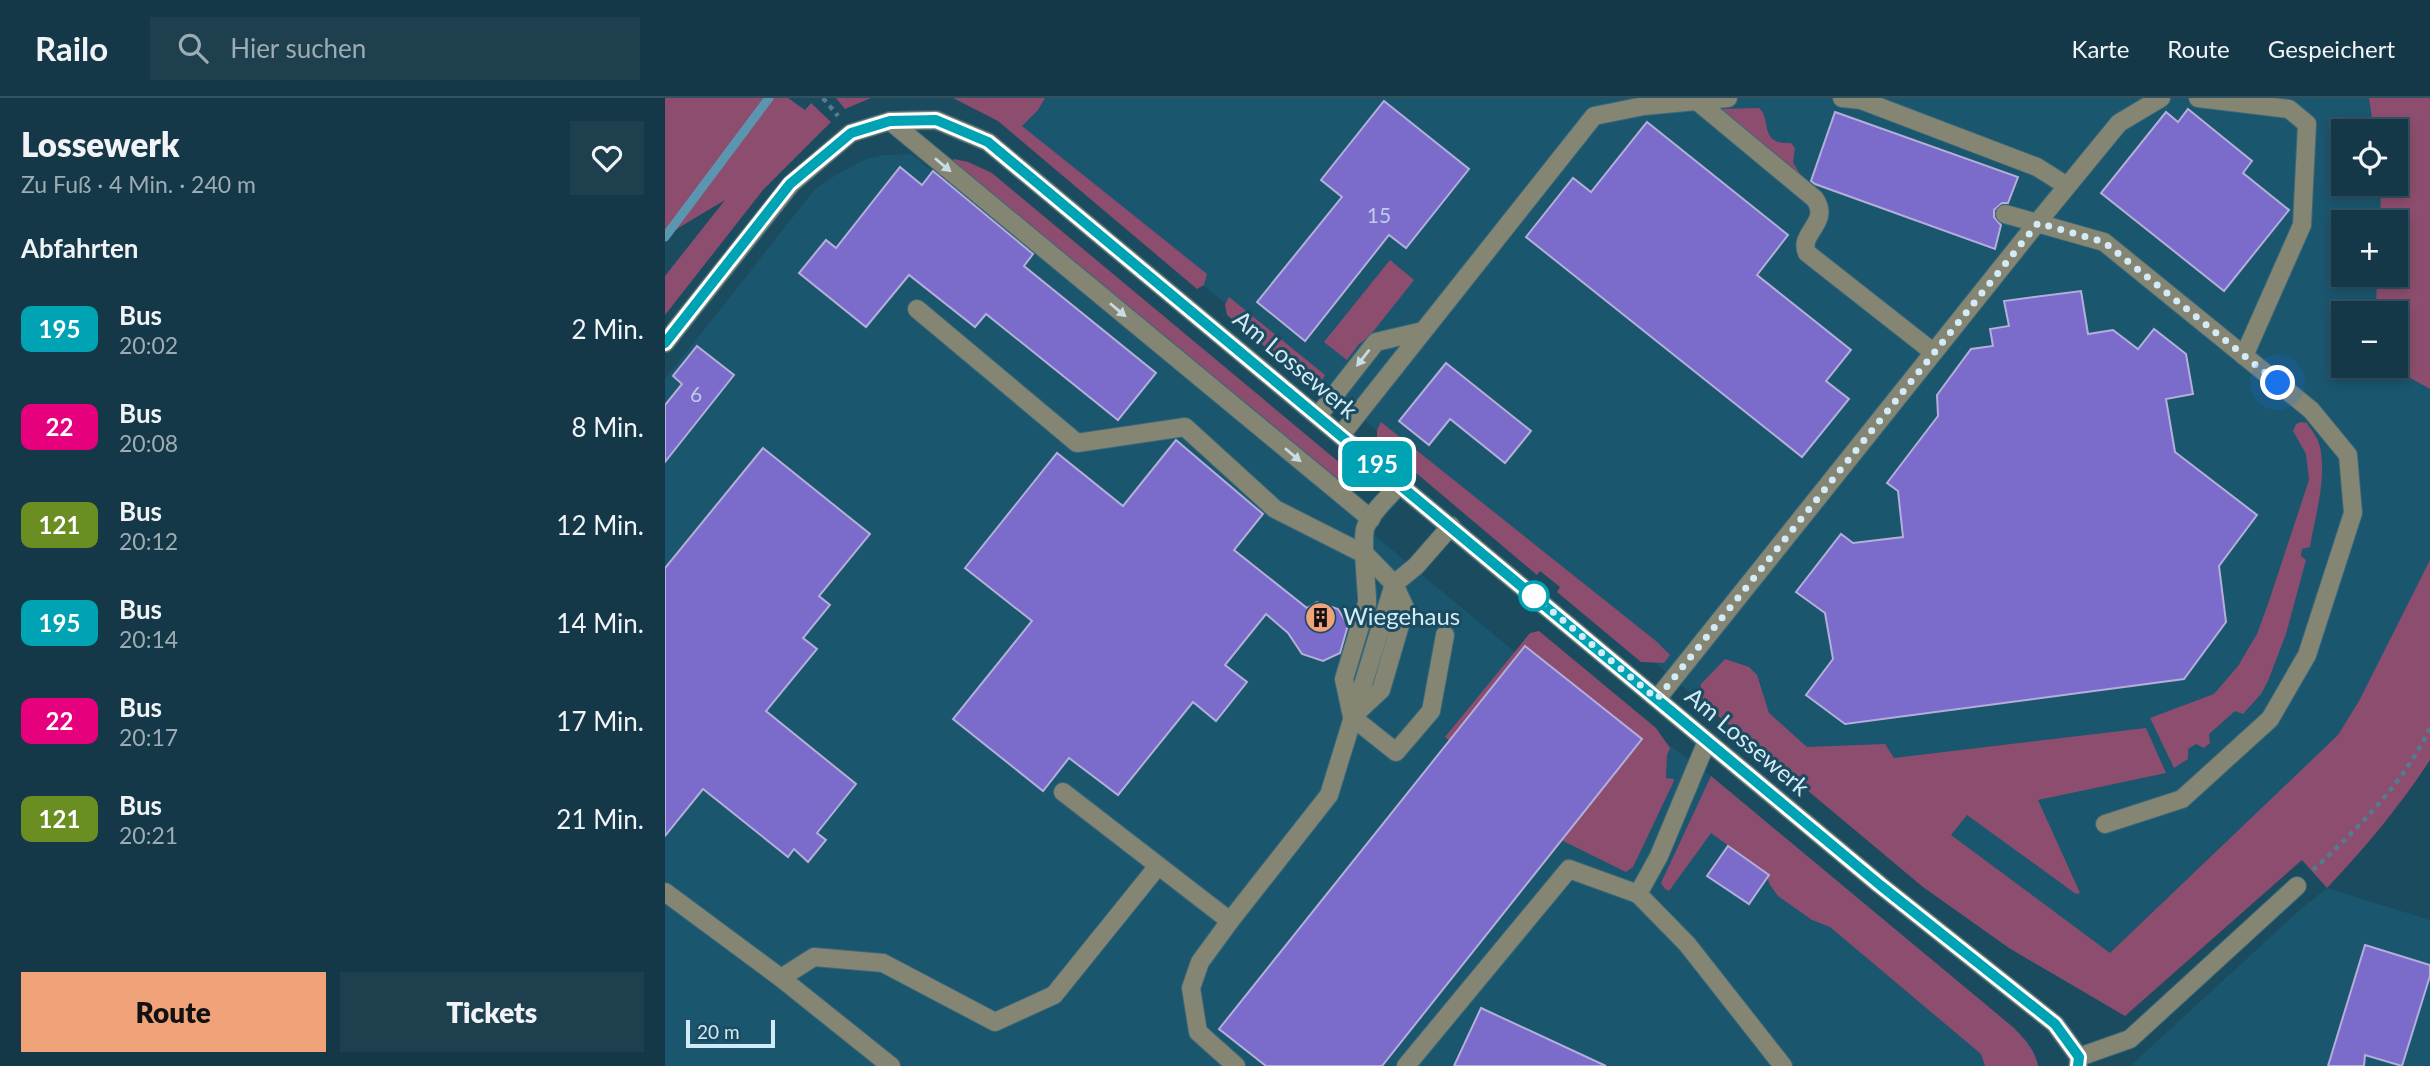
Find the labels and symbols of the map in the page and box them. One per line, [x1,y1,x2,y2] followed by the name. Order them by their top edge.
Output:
[933,157,951,172] one-way arrow
[1367,202,1391,227] house number: 15
[1109,302,1127,317] one-way arrow
[1228,304,1364,425] street label: Am Lossewerk
[1357,349,1371,367] one-way arrow
[2260,365,2295,400] your location
[690,381,702,406] house number: 6
[1337,441,1417,487] line badge: 195
[1284,447,1302,462] one-way arrow
[1519,581,1549,611] unlabelled marker
[1303,600,1337,634] building icon: Wiegehaus
[1343,601,1460,630] place label: Wiegehaus
[1680,681,1816,802] street label: Am Lossewerk
[686,1017,775,1049] scale bar

